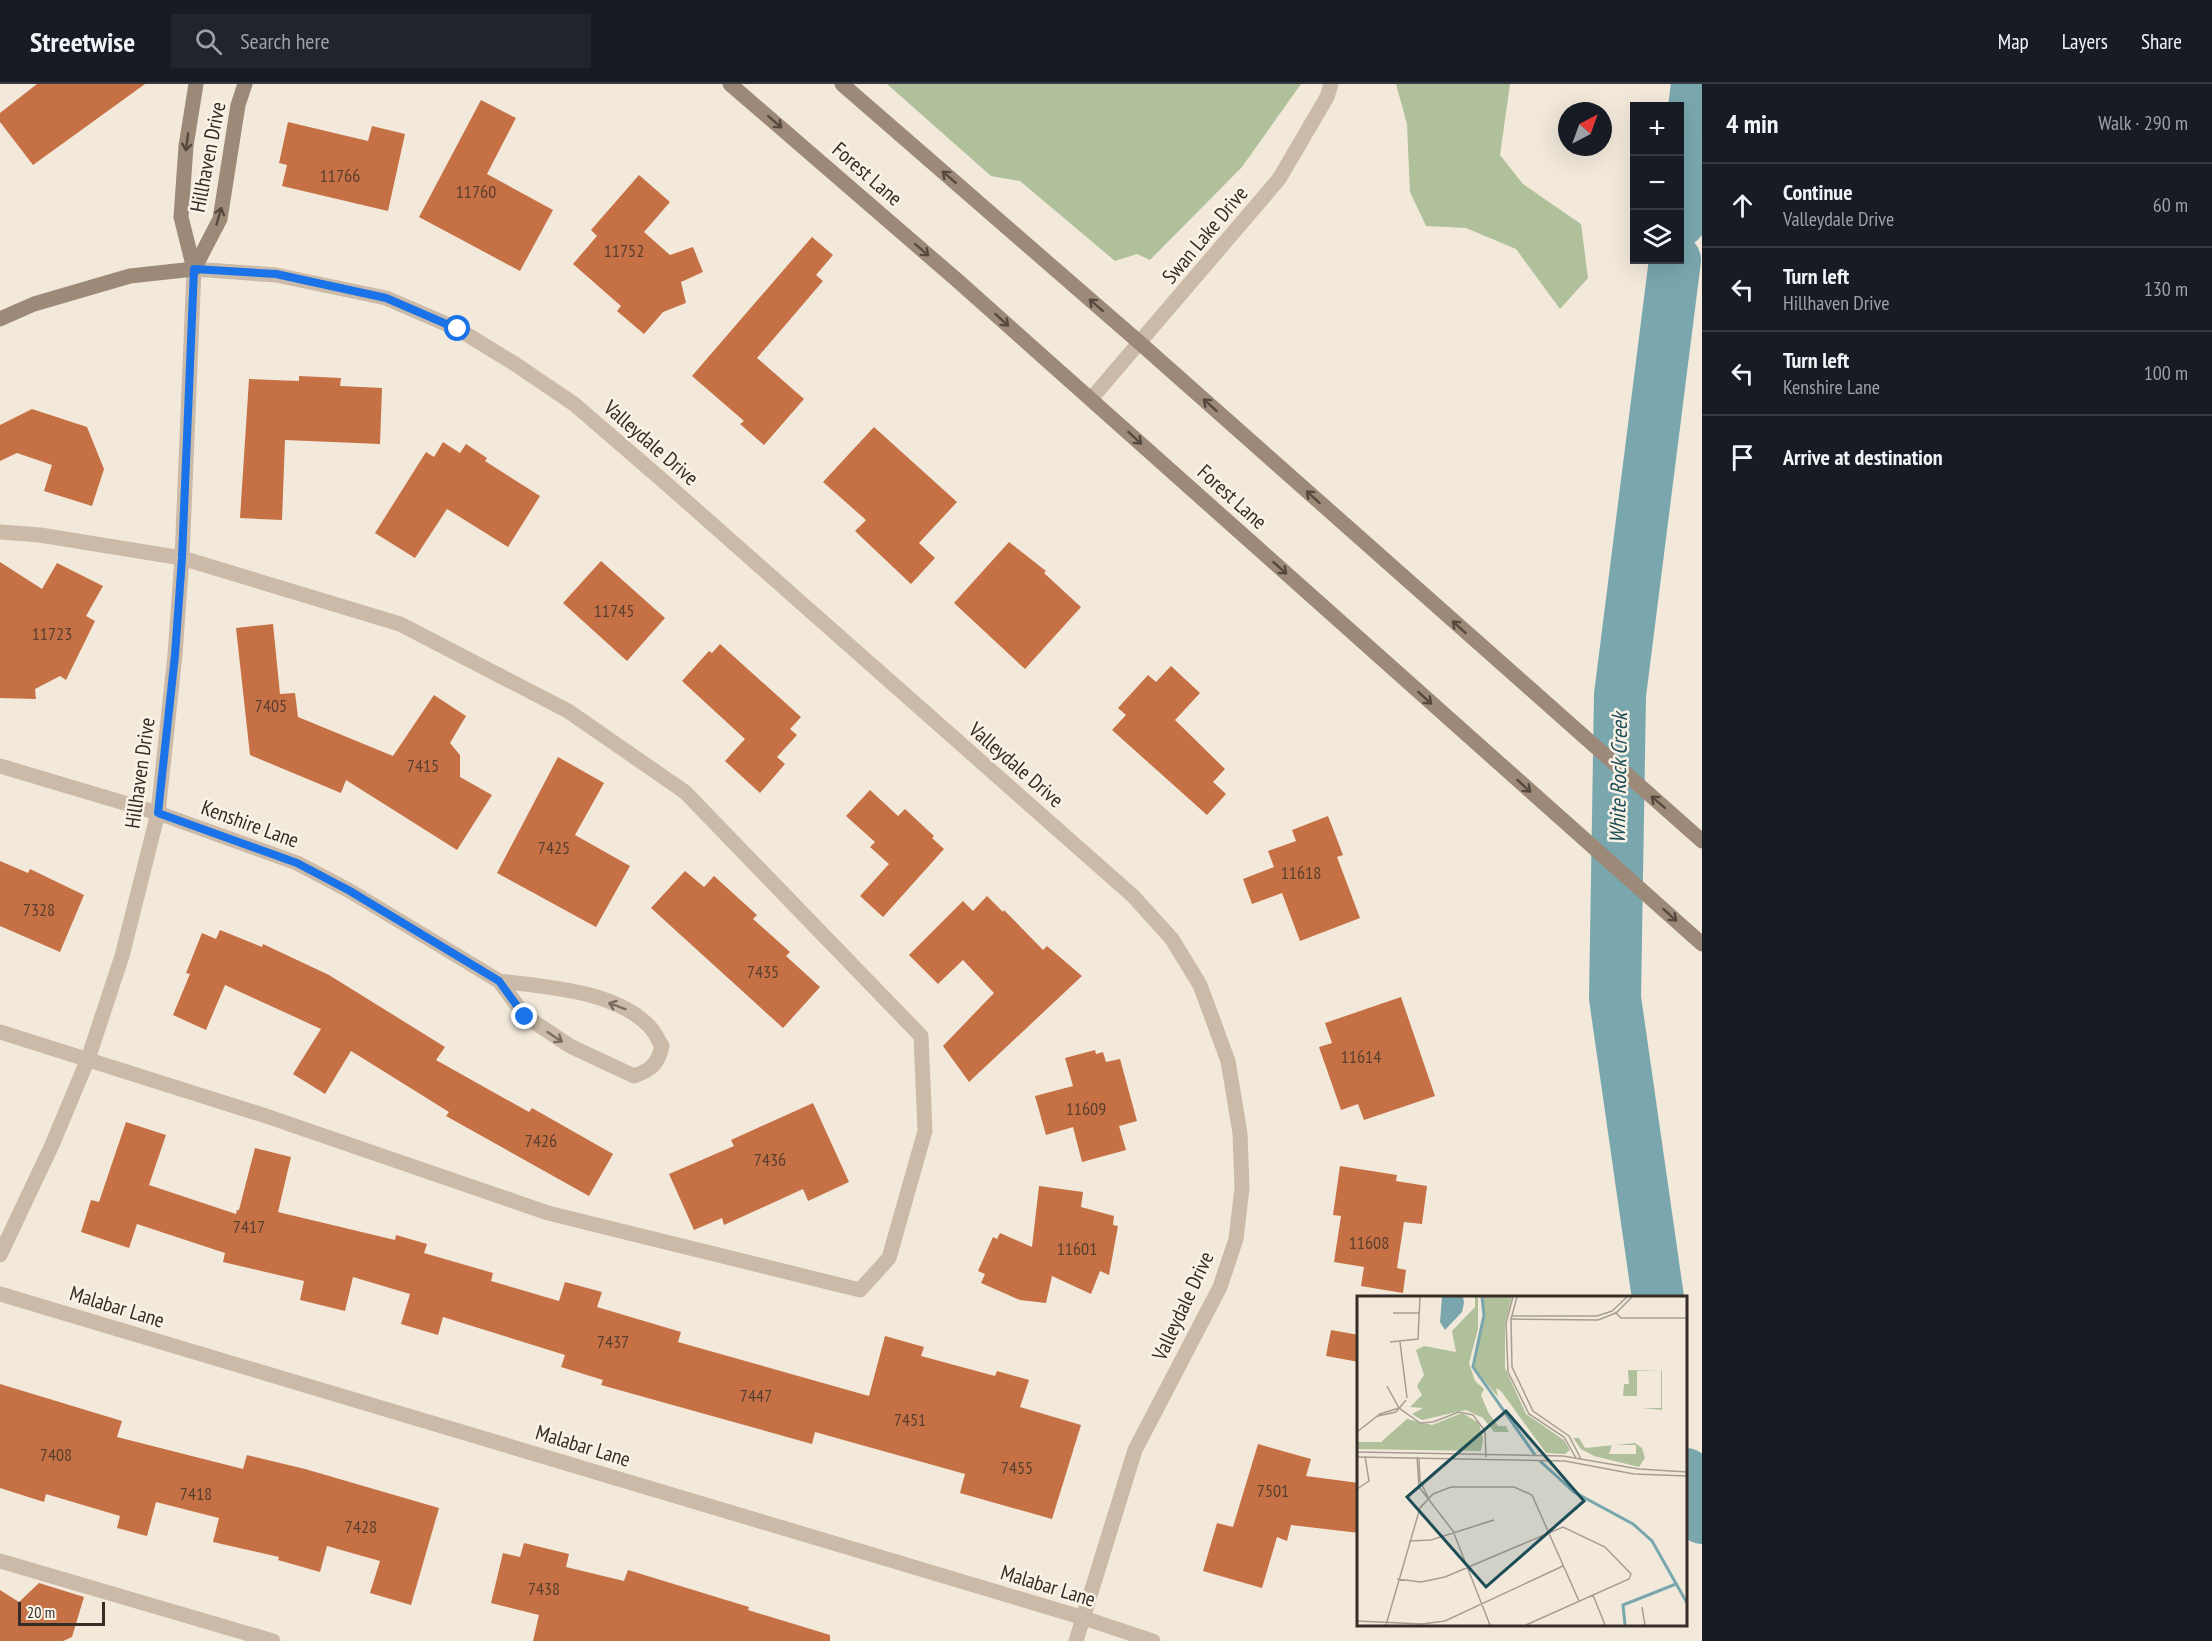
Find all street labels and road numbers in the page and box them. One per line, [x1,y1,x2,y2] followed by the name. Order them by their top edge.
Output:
[184,99,231,214] street label: Hillhaven Drive
[827,136,908,211] street label: Forest Lane
[1156,180,1253,289] street label: Swan Lake Drive
[598,393,704,491] street label: Valleydale Drive
[1192,458,1273,535] street label: Forest Lane
[963,715,1069,813] street label: Valleydale Drive
[118,716,161,830] street label: Hillhaven Drive
[198,793,303,854] street label: Kenshire Lane
[1145,1247,1219,1365] street label: Valleydale Drive
[67,1279,168,1334] street label: Malabar Lane
[533,1418,634,1473] street label: Malabar Lane
[998,1558,1099,1613] street label: Malabar Lane

